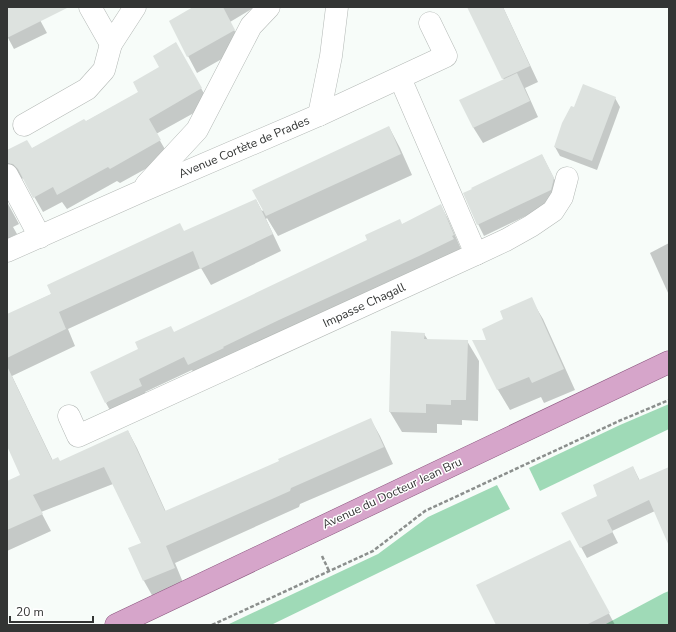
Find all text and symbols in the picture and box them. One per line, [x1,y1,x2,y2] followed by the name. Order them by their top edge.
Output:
[176,112,312,182] street label: Avenue Cortète de Prades
[320,279,408,331] street label: Impasse Chagall
[320,454,464,532] street label: Avenue du Docteur Jean Bru
[10,598,93,624] scale bar
[16,604,44,620] text: 20 m

